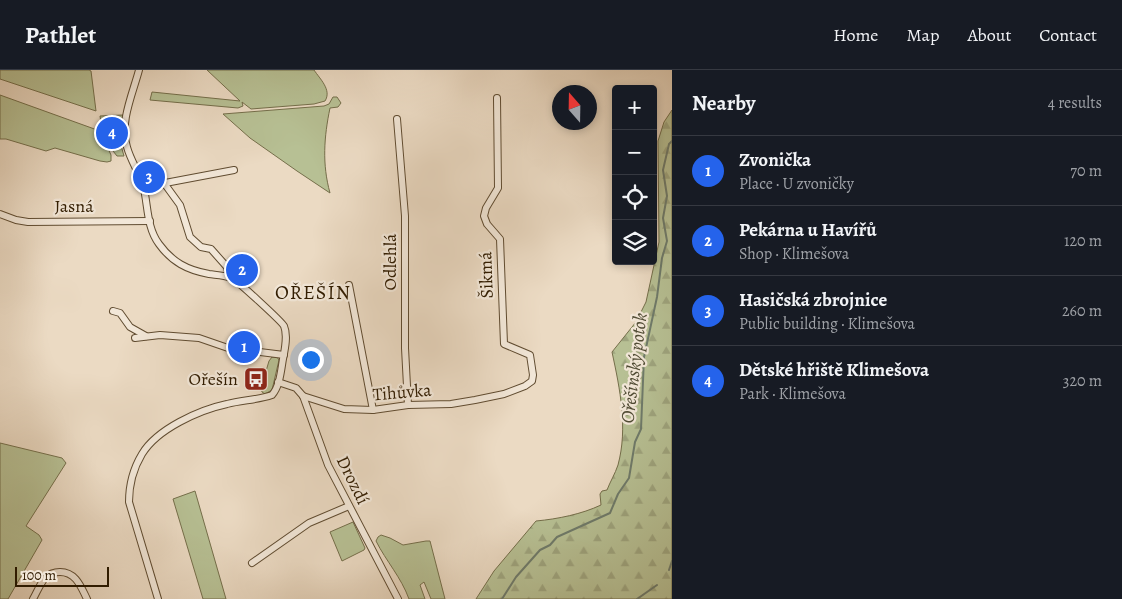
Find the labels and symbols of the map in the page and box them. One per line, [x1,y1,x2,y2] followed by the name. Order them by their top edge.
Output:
[552,85,597,130] north arrow
[96,114,128,152] pin: 4
[133,158,165,196] pin: 3
[54,194,94,218] street label: Jasná
[378,233,402,290] street label: Odlehlá
[226,251,258,289] pin: 2
[473,251,499,299] street label: Šikmá
[275,279,351,306] district label: OŘEŠÍN
[614,311,654,425] water label: Ořešínský potok
[228,328,260,366] pin: 1
[298,347,324,373] your location
[243,366,269,392] bus stop icon: Ořešín
[189,367,238,391] place label: Ořešín
[372,377,433,407] street label: Tihůvka
[331,452,375,508] street label: Drozdí
[15,564,109,587] scale bar

